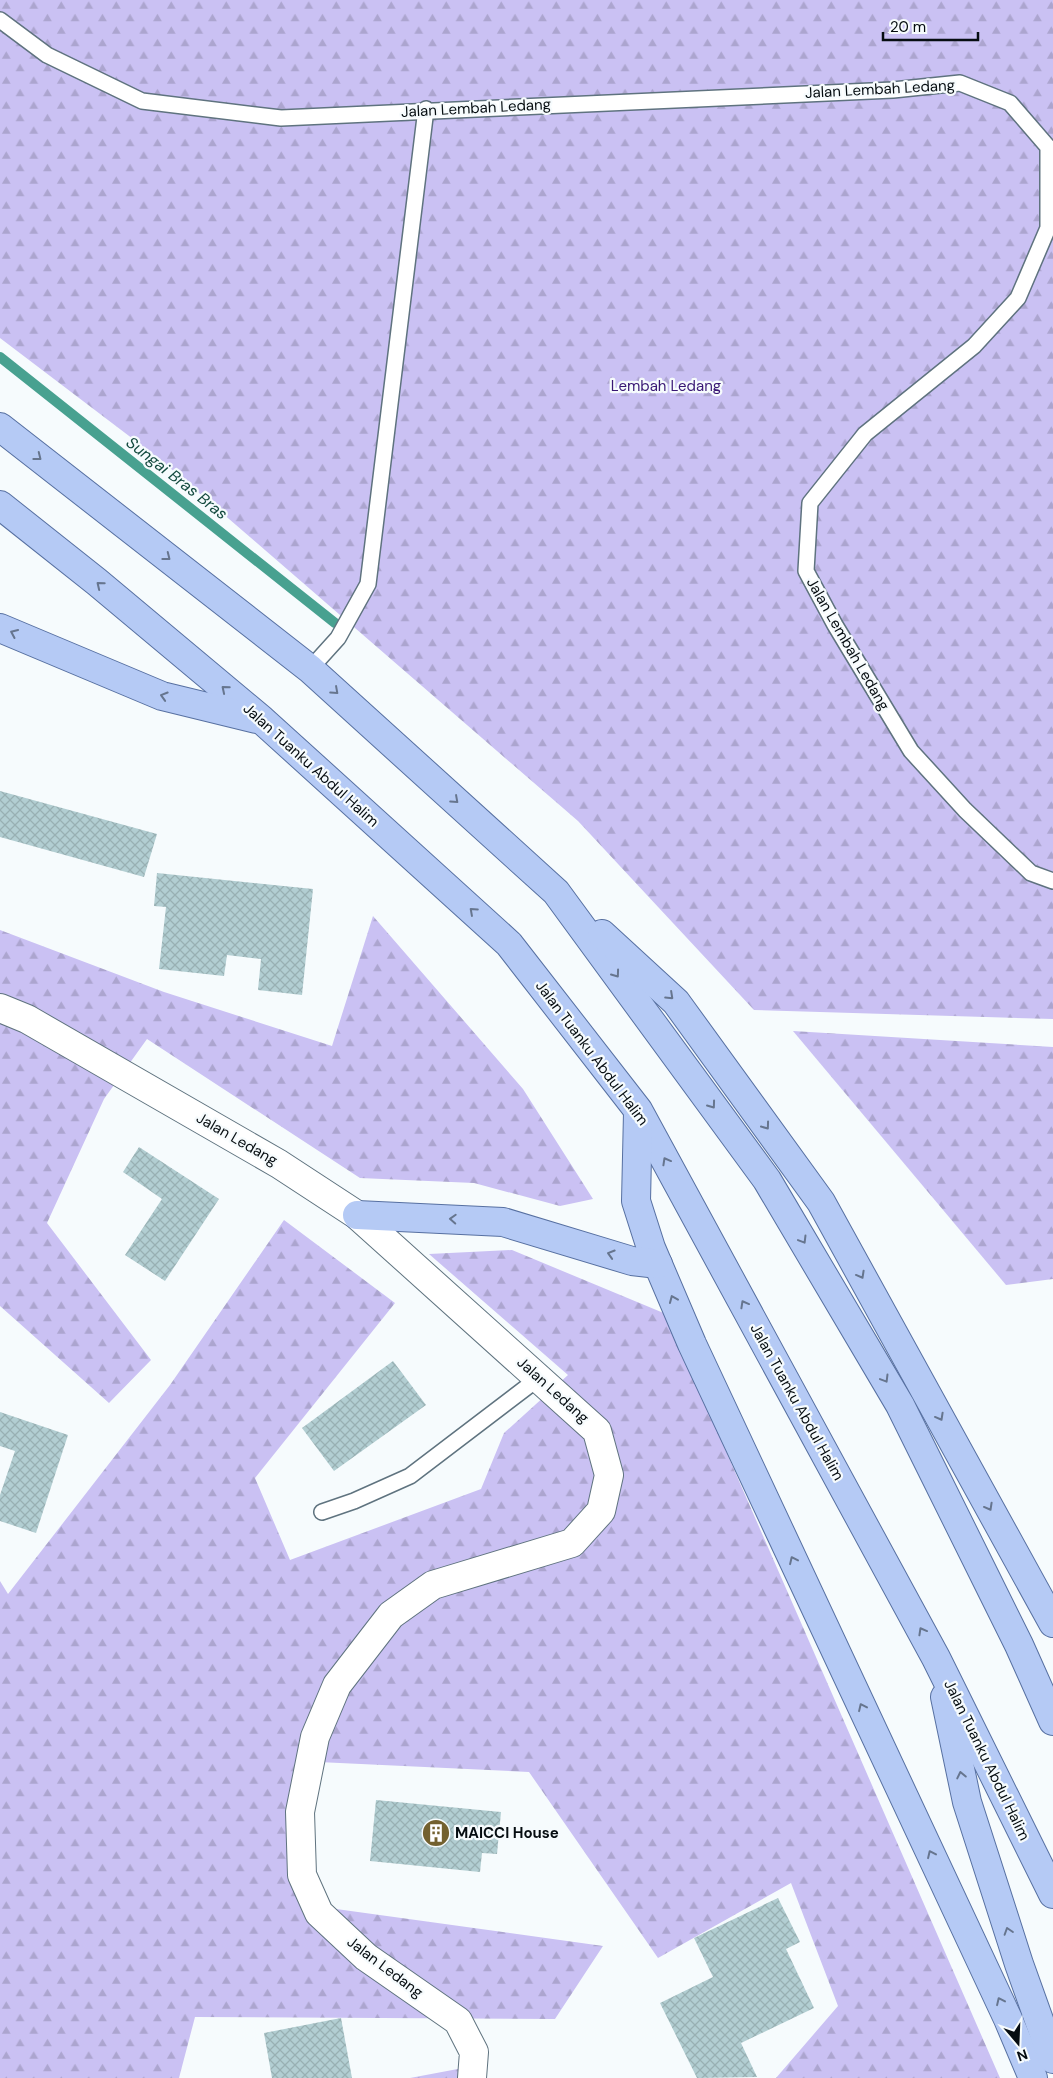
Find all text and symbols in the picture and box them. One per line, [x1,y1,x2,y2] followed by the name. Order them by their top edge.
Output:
[883,10,978,42] scale bar
[890,17,926,37] text: 20 m
[805,75,955,103] street label: Jalan Lembah Ledang
[401,94,551,122] street label: Jalan Lembah Ledang
[611,376,721,396] park label: Lembah Ledang
[122,432,232,524] water label: Sungai Bras Bras
[33,452,42,461] one-way arrow
[161,552,170,560] one-way arrow
[802,574,894,714] street label: Jalan Lembah Ledang
[97,582,106,590] one-way arrow
[10,628,19,639] one-way arrow
[329,685,338,694] one-way arrow
[221,686,230,695] one-way arrow
[160,692,168,702] one-way arrow
[239,699,383,831] street label: Jalan Tuanku Abdul Halim
[450,794,459,803] one-way arrow
[470,908,479,917] one-way arrow
[610,968,619,978] one-way arrow
[531,977,653,1129] street label: Jalan Tuanku Abdul Halim
[664,990,673,999] one-way arrow
[707,1099,715,1108] one-way arrow
[193,1108,281,1170] street label: Jalan Ledang
[760,1121,769,1130] one-way arrow
[662,1158,672,1167] one-way arrow
[449,1214,457,1225] one-way arrow
[796,1234,806,1243] one-way arrow
[607,1250,615,1260] one-way arrow
[855,1270,865,1279] one-way arrow
[669,1295,679,1304] one-way arrow
[740,1300,750,1309] one-way arrow
[746,1320,848,1484] street label: Jalan Tuanku Abdul Halim
[513,1352,593,1428] street label: Jalan Ledang
[879,1374,889,1383] one-way arrow
[934,1412,944,1421] one-way arrow
[983,1501,993,1510] one-way arrow
[788,1556,799,1565] one-way arrow
[918,1628,928,1637] one-way arrow
[939,1676,1035,1844] street label: Jalan Tuanku Abdul Halim
[857,1703,868,1712] one-way arrow
[957,1771,967,1779] one-way arrow
[421,1818,451,1848] building icon: MAICCI House
[455,1823,559,1843] place label: MAICCI House
[927,1850,937,1859] one-way arrow
[1003,1927,1013,1935] one-way arrow
[343,1932,427,2002] street label: Jalan Ledang
[996,1997,1006,2006] one-way arrow
[993,2018,1043,2068] north arrow
[1014,2045,1030,2065] text: N

